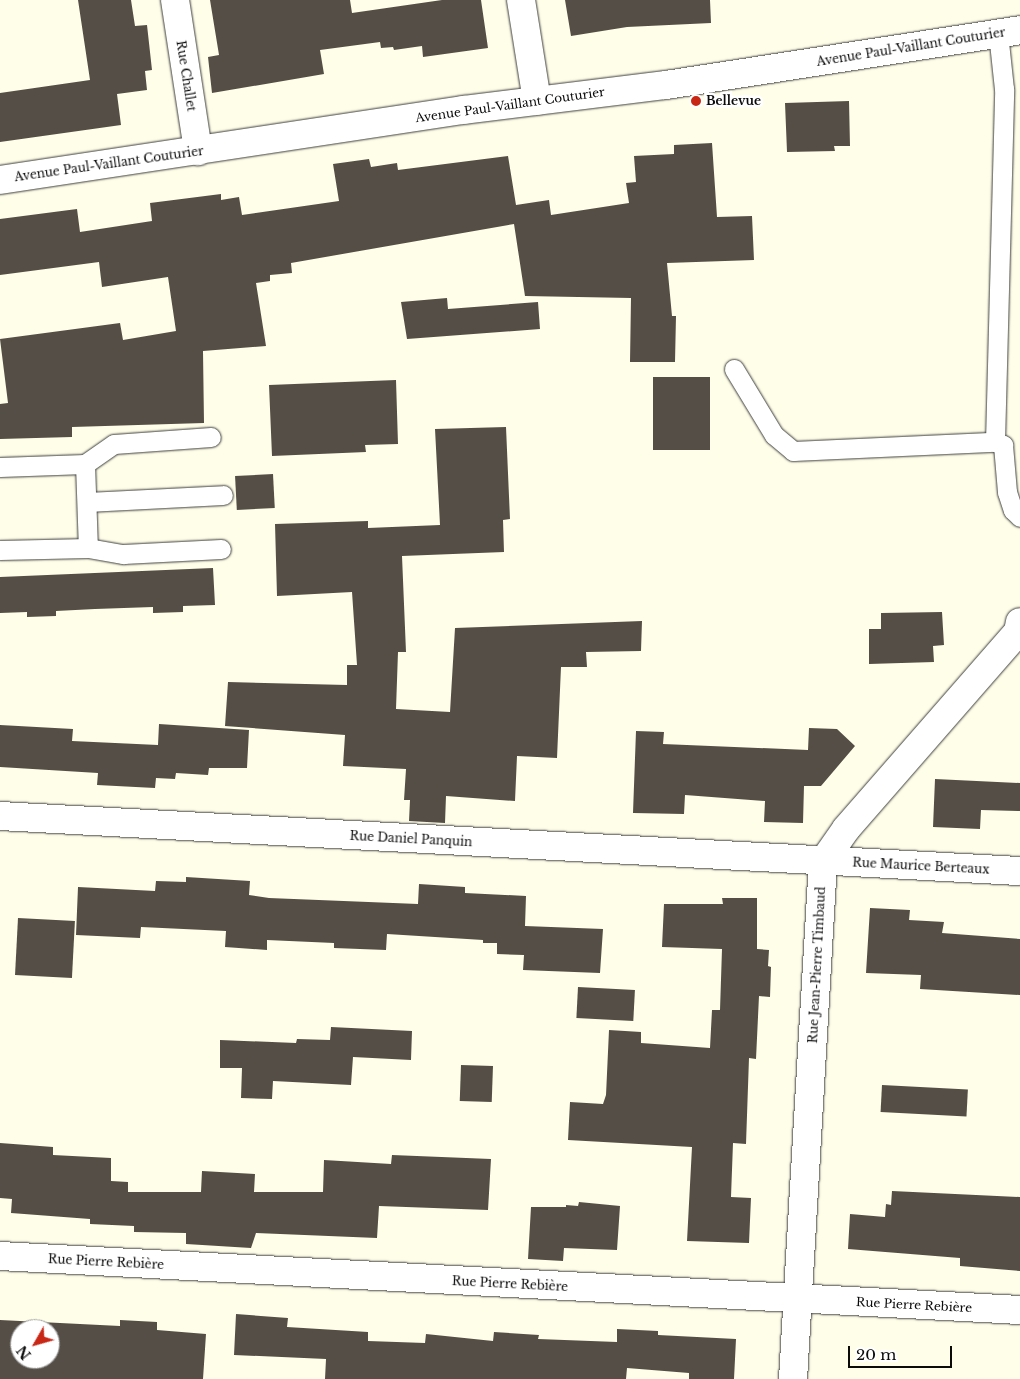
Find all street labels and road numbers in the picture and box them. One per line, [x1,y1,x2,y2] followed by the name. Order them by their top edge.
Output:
[816,25,1006,69] street label: Avenue Paul-Vaillant Couturier
[173,40,199,112] street label: Rue Challet
[414,85,606,125] street label: Avenue Paul-Vaillant Couturier
[13,144,205,184] street label: Avenue Paul-Vaillant Couturier
[349,829,473,849] street label: Rue Daniel Panquin
[852,855,990,877] street label: Rue Maurice Berteaux
[806,886,828,1044] street label: Rue Jean-Pierre Timbaud
[48,1252,164,1272] street label: Rue Pierre Rebière
[452,1274,568,1294] street label: Rue Pierre Rebière
[856,1295,972,1315] street label: Rue Pierre Rebière

